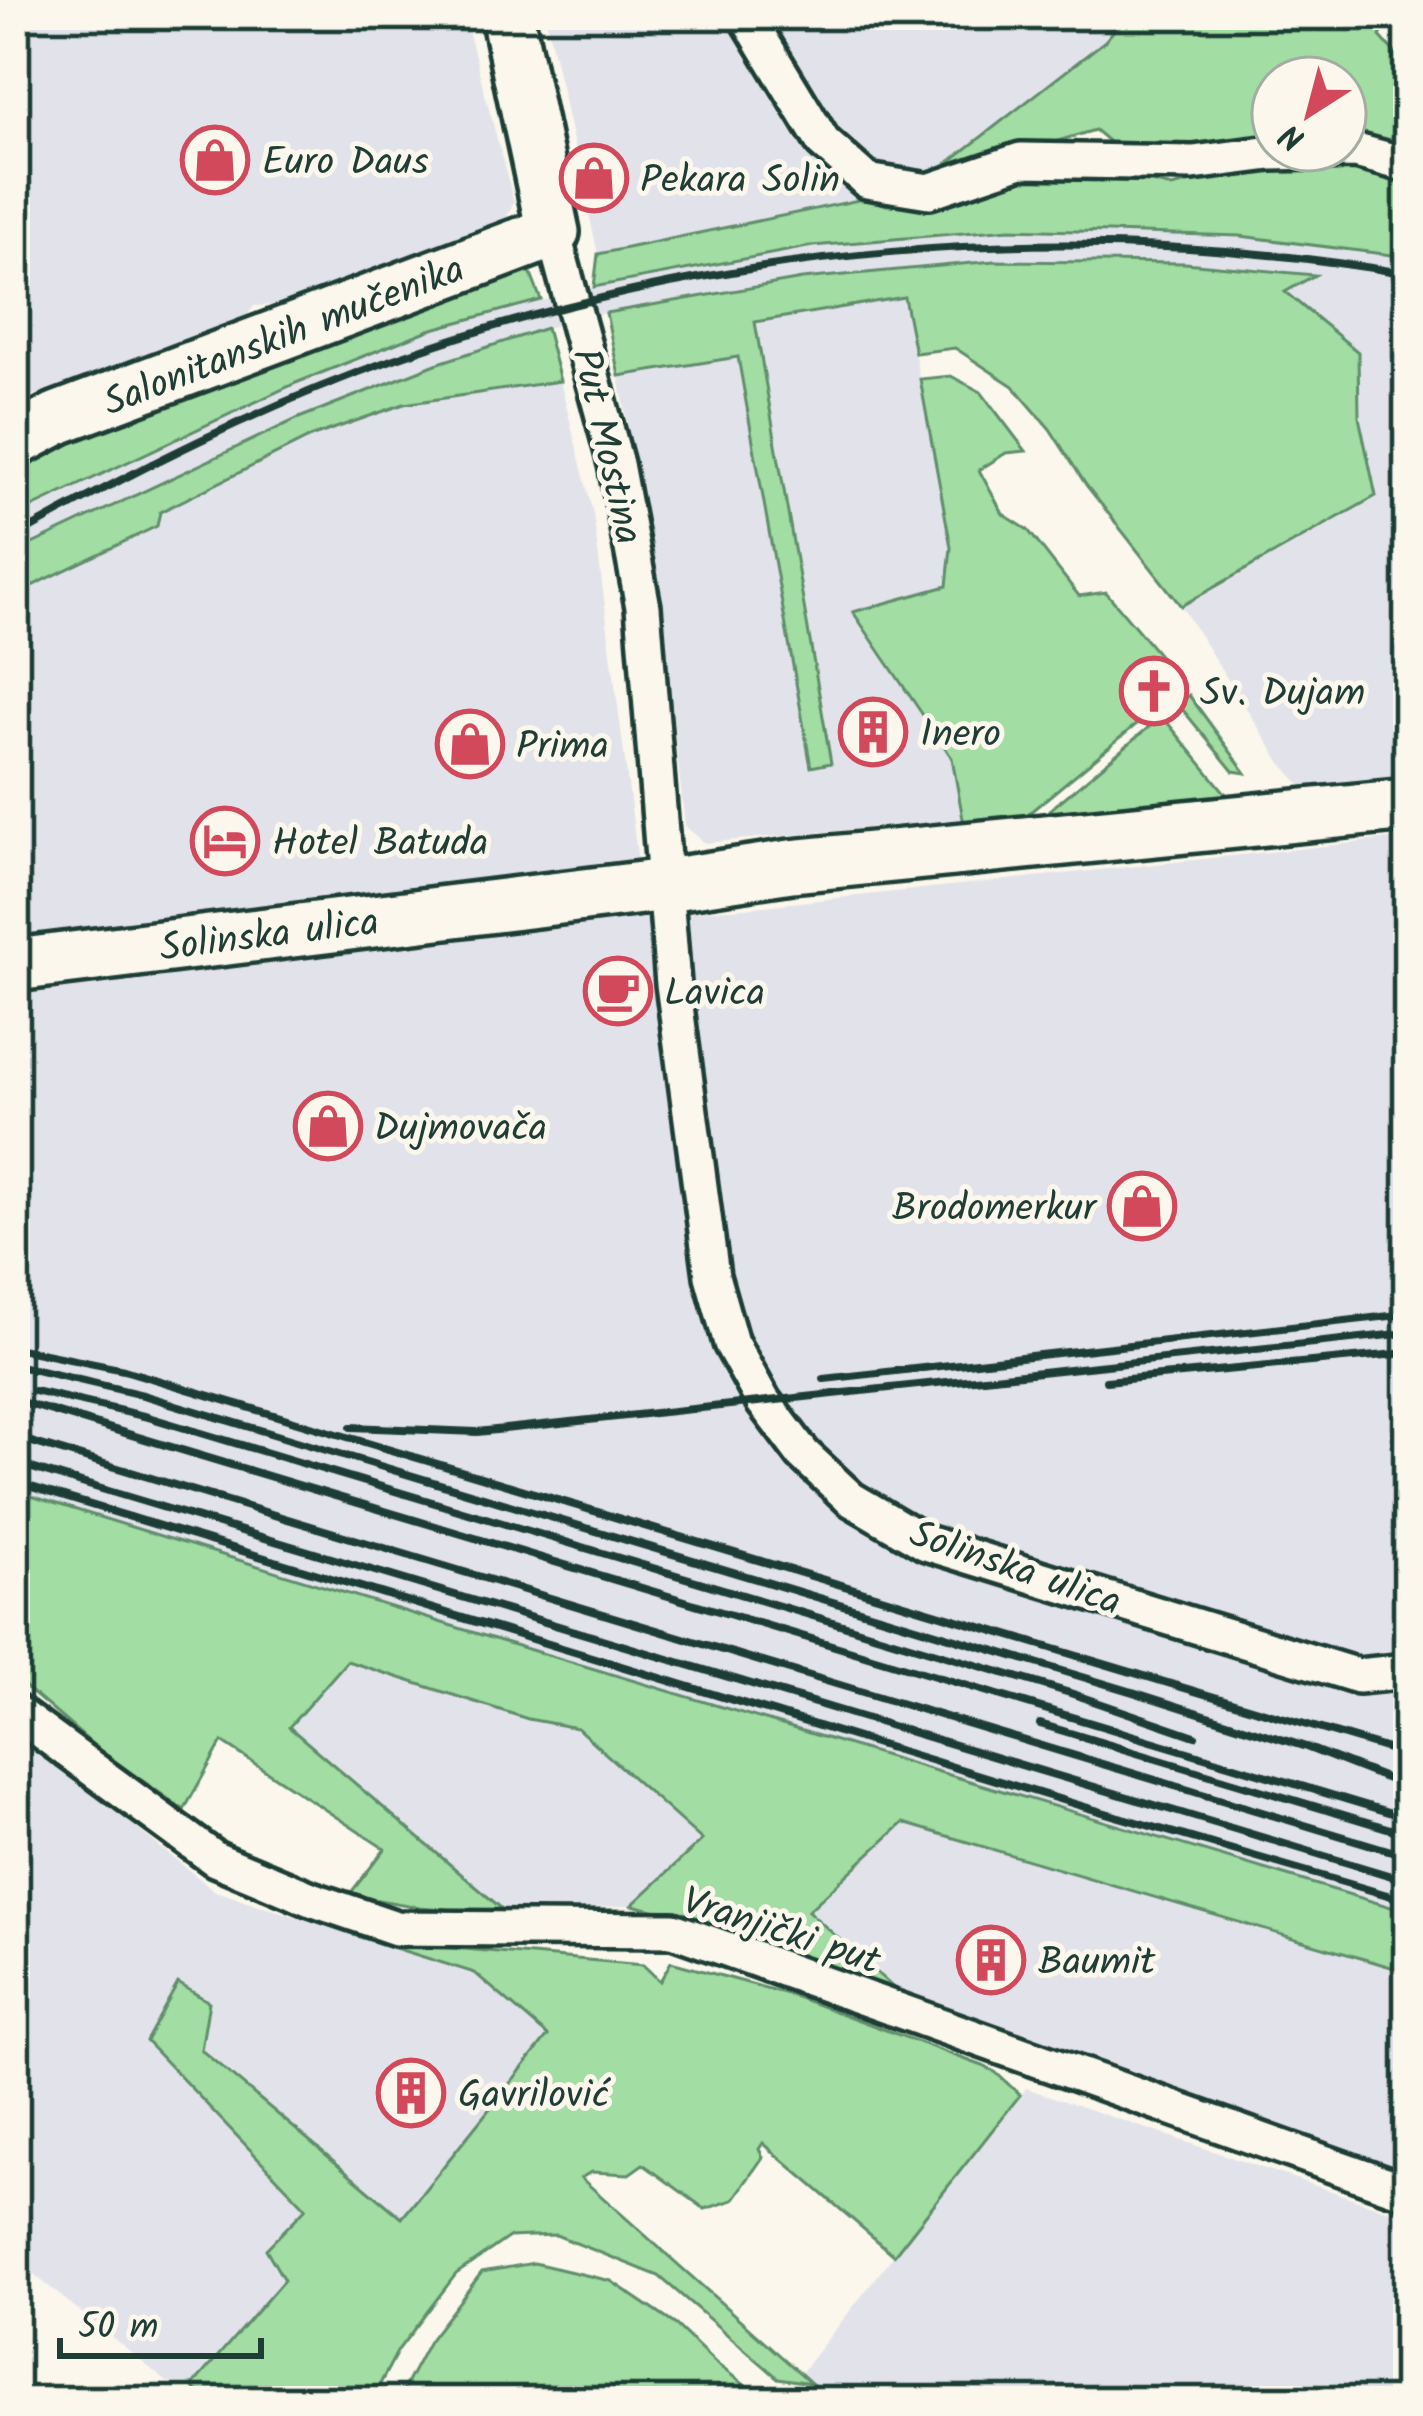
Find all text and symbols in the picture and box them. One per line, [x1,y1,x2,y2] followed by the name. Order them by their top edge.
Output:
[1249,54,1369,174] north arrow
[1269,108,1317,163] text: N
[180,125,250,195] shop icon: Euro Daus
[262,133,429,195] place label: Euro Daus
[559,143,629,213] shop icon: Pekara Solin
[640,151,840,213] place label: Pekara Solin
[95,240,474,435] street label: Salonitanskih mučenika
[552,343,658,551] street label: Put Mostina
[1119,656,1189,726] church icon: Sv. Dujam
[1200,664,1365,726] place label: Sv. Dujam
[838,697,908,767] building icon: Inero
[920,705,1001,767] place label: Inero
[435,709,505,779] shop icon: Prima
[516,717,609,779] place label: Prima
[190,806,260,876] hotel icon: Hotel Batuda
[272,814,488,876] place label: Hotel Batuda
[156,893,382,981] street label: Solinska ulica
[583,956,653,1026] cafe icon: Lavica
[664,964,765,1026] place label: Lavica
[293,1091,363,1161] shop icon: Dujmovača
[374,1099,547,1161] place label: Dujmovača
[1107,1171,1177,1241] shop icon: Brodomerkur
[892,1179,1098,1241] place label: Brodomerkur
[901,1505,1129,1635] street label: Solinska ulica
[674,1872,889,1994] street label: Vranjički put
[956,1925,1026,1995] building icon: Baumit
[1038,1933,1156,1995] place label: Baumit
[376,2058,446,2128] building icon: Gavrilović
[458,2066,612,2128] place label: Gavrilović
[60,2284,261,2358] scale bar
[78,2300,158,2357] text: 50 m

